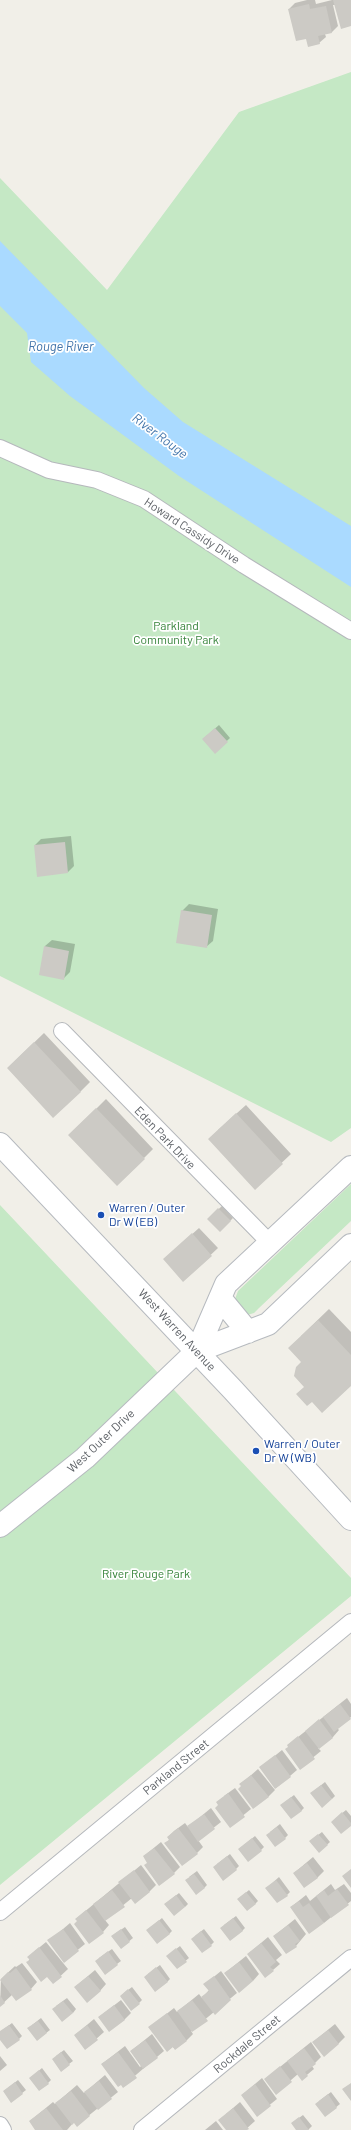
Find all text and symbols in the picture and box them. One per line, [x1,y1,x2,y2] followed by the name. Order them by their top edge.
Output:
[28,339,94,355] water label: Rouge River
[129,410,191,462] water label: River Rouge
[142,495,242,567] street label: Howard Cassidy Drive
[133,619,219,647] park label: Parkland Community Park
[131,1104,199,1172] street label: Eden Park Drive
[109,1201,185,1229] place label: Warren / Outer Dr W (EB)
[96,1210,106,1220] marker: Warren / Outer Dr W (EB)
[135,1286,219,1374] street label: West Warren Avenue
[64,1406,138,1476] street label: West Outer Drive
[264,1437,340,1465] place label: Warren / Outer Dr W (WB)
[251,1446,261,1456] marker: Warren / Outer Dr W (WB)
[102,1567,190,1581] park label: River Rouge Park
[140,1736,212,1798] street label: Parkland Street
[211,2012,283,2076] street label: Rockdale Street

